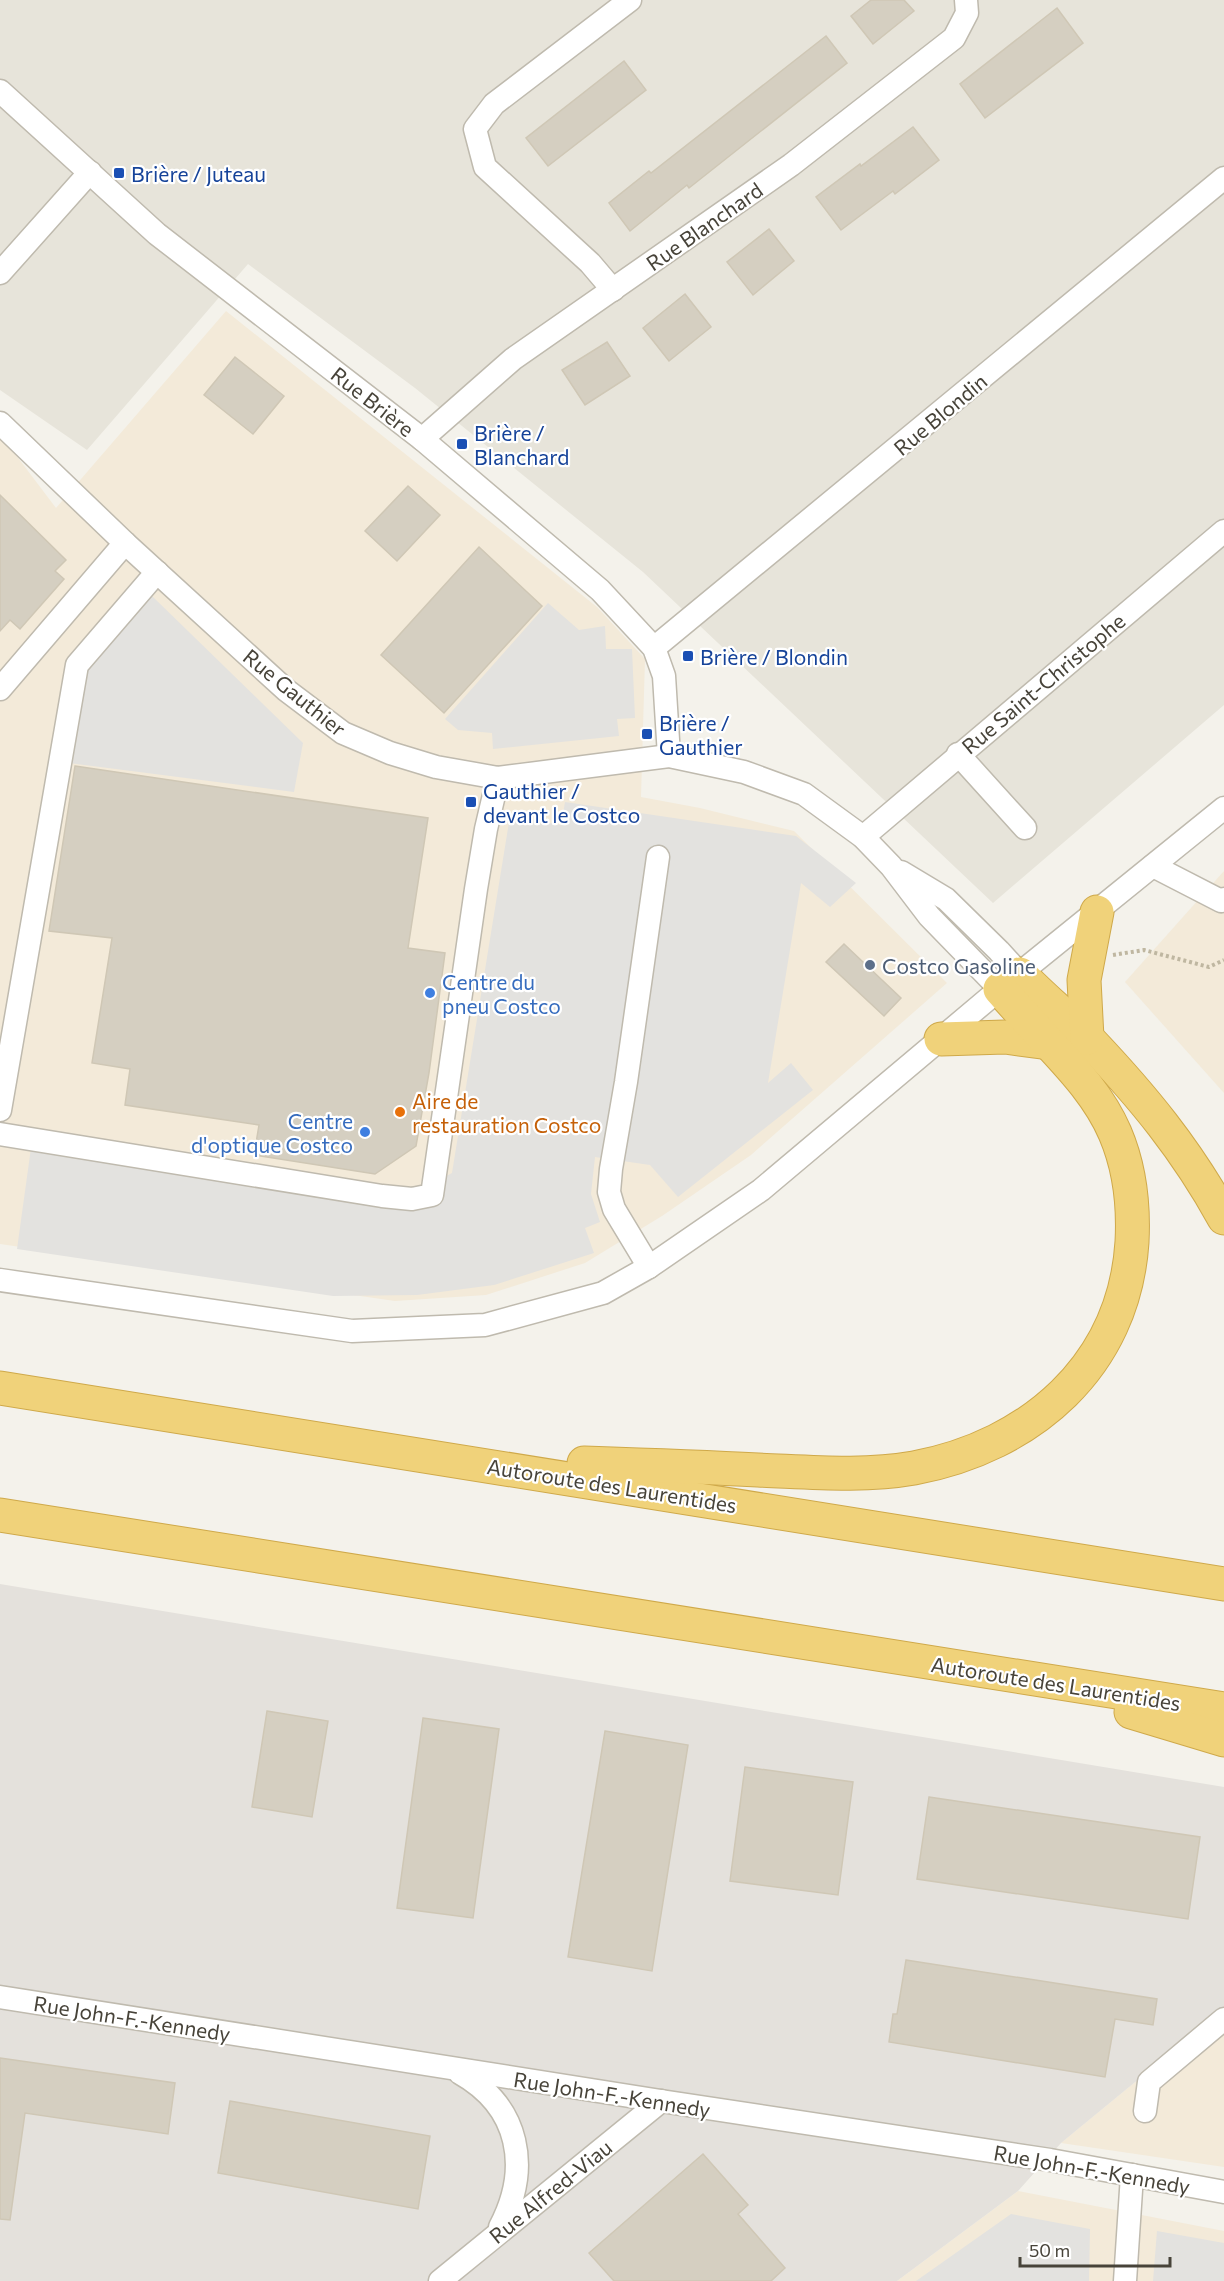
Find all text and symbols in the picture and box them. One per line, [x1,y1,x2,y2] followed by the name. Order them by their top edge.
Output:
[131,161,266,186] place label: Brière / Juteau
[112,166,126,180] marker: Brière / Juteau
[641,177,767,275] street label: Rue Blanchard
[327,361,419,441] street label: Rue Brière
[888,368,992,460] street label: Rue Blondin
[474,420,569,469] place label: Brière / Blanchard
[455,437,469,451] marker: Brière / Blanchard
[956,607,1130,759] street label: Rue Saint-Christophe
[239,643,351,741] street label: Rue Gauthier
[700,644,848,669] place label: Brière / Blondin
[681,649,695,663] marker: Brière / Blondin
[659,710,743,759] place label: Brière / Gauthier
[640,727,654,741] marker: Brière / Gauthier
[483,778,640,827] place label: Gauthier / devant le Costco
[464,795,478,809] marker: Gauthier / devant le Costco
[882,953,1036,978] place label: Costco Gasoline
[863,958,877,972] marker: Costco Gasoline
[442,969,561,1018] place label: Centre du pneu Costco
[423,986,437,1000] marker: Centre du pneu Costco
[412,1088,601,1137] place label: Aire de restauration Costco
[393,1105,407,1119] marker: Aire de restauration Costco
[191,1108,353,1157] place label: Centre d'optique Costco
[358,1125,372,1139] marker: Centre d'optique Costco
[485,1453,739,1517] street label: Autoroute des Laurentides
[929,1651,1183,1715] street label: Autoroute des Laurentides
[32,1990,232,2046] street label: Rue John-F.-Kennedy
[512,2066,712,2122] street label: Rue John-F.-Kennedy
[484,2134,616,2248] street label: Rue Alfred-Viau
[992,2139,1192,2199] street label: Rue John-F.-Kennedy
[1020,2230,1170,2268] scale bar
[1029,2239,1070,2261] text: 50 m

